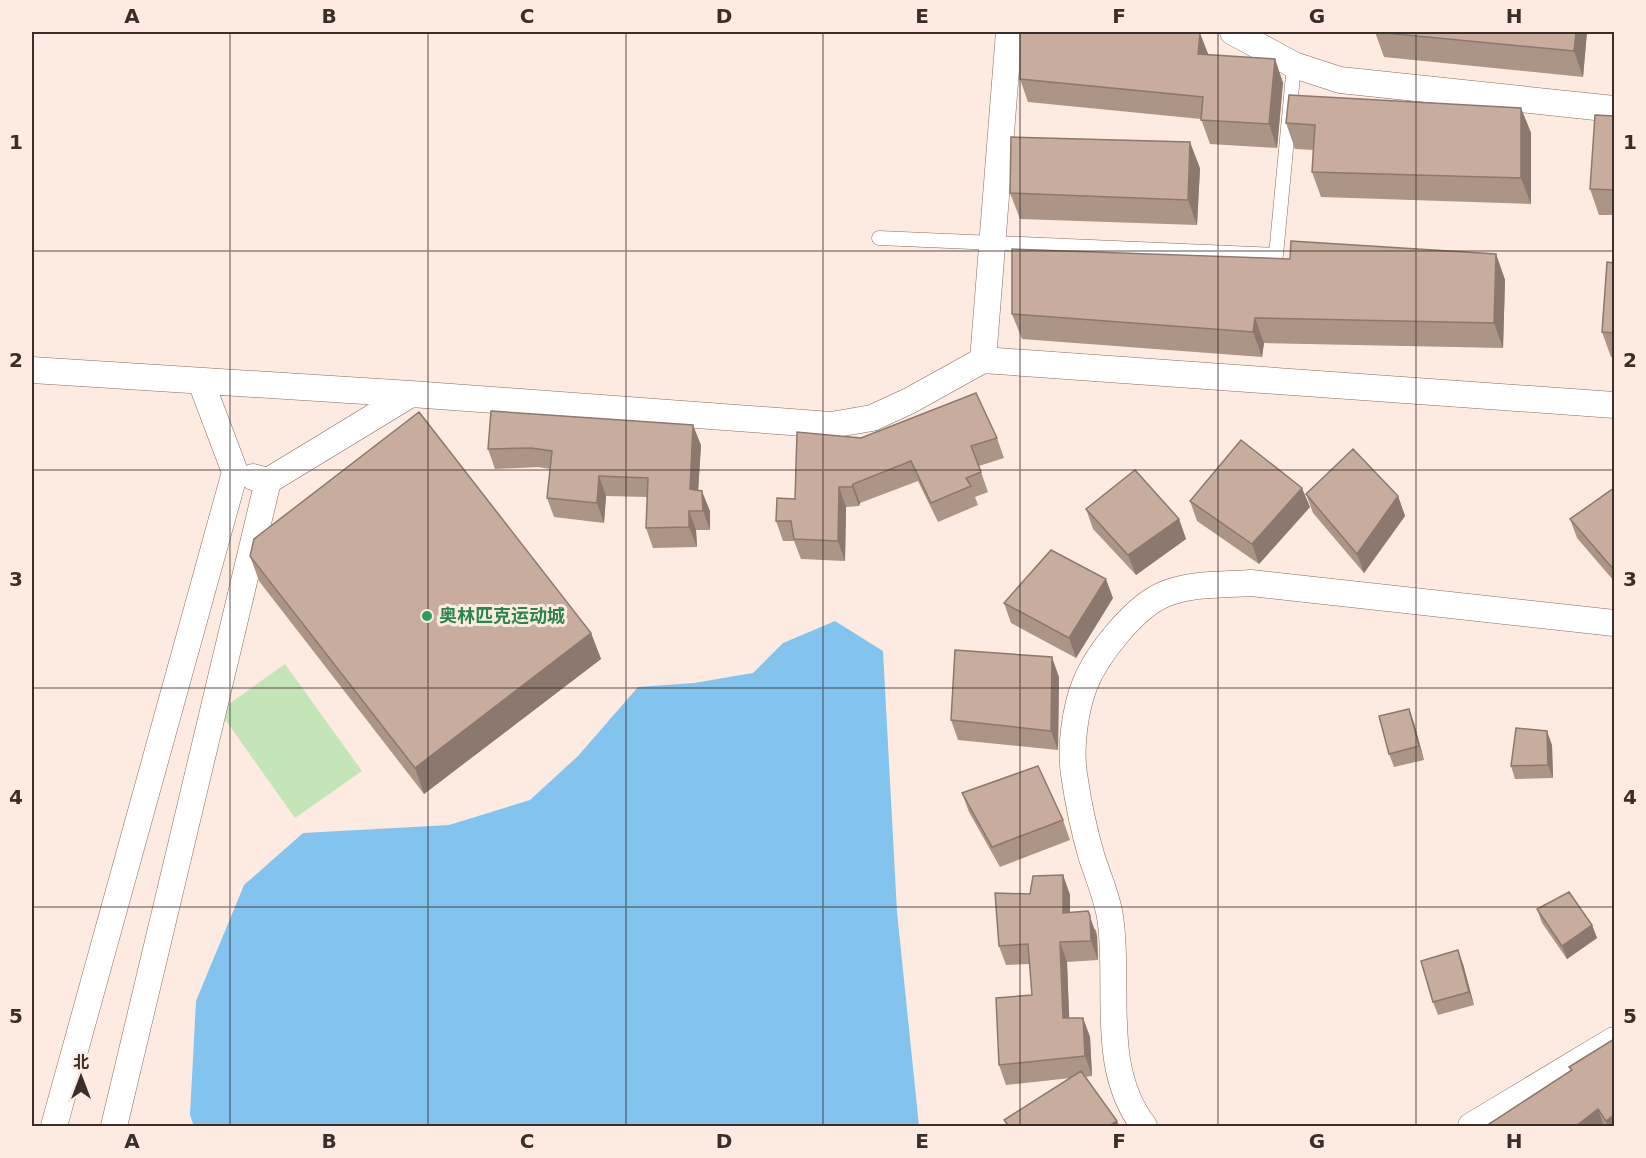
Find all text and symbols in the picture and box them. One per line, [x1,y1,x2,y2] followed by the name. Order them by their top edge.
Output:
[124,4,140,28] text: A
[321,4,337,28] text: B
[520,4,534,28] text: C
[716,4,732,28] text: D
[915,4,929,28] text: E
[1112,4,1126,28] text: F
[1309,4,1325,28] text: G
[1506,4,1522,28] text: H
[9,130,23,154] text: 1
[1623,130,1637,154] text: 1
[9,348,23,372] text: 2
[1623,348,1637,372] text: 2
[9,567,23,591] text: 3
[1623,567,1637,591] text: 3
[439,605,565,626] place label: 奥林匹克运动城
[420,609,434,623] marker: 奥林匹克运动城
[9,785,23,809] text: 4
[1623,785,1637,809] text: 4
[9,1004,23,1028] text: 5
[1623,1004,1637,1028] text: 5
[51,1047,111,1107] north arrow
[73,1053,89,1072] text: 北
[124,1129,140,1153] text: A
[321,1129,337,1153] text: B
[520,1129,534,1153] text: C
[716,1129,732,1153] text: D
[915,1129,929,1153] text: E
[1112,1129,1126,1153] text: F
[1309,1129,1325,1153] text: G
[1506,1129,1522,1153] text: H

